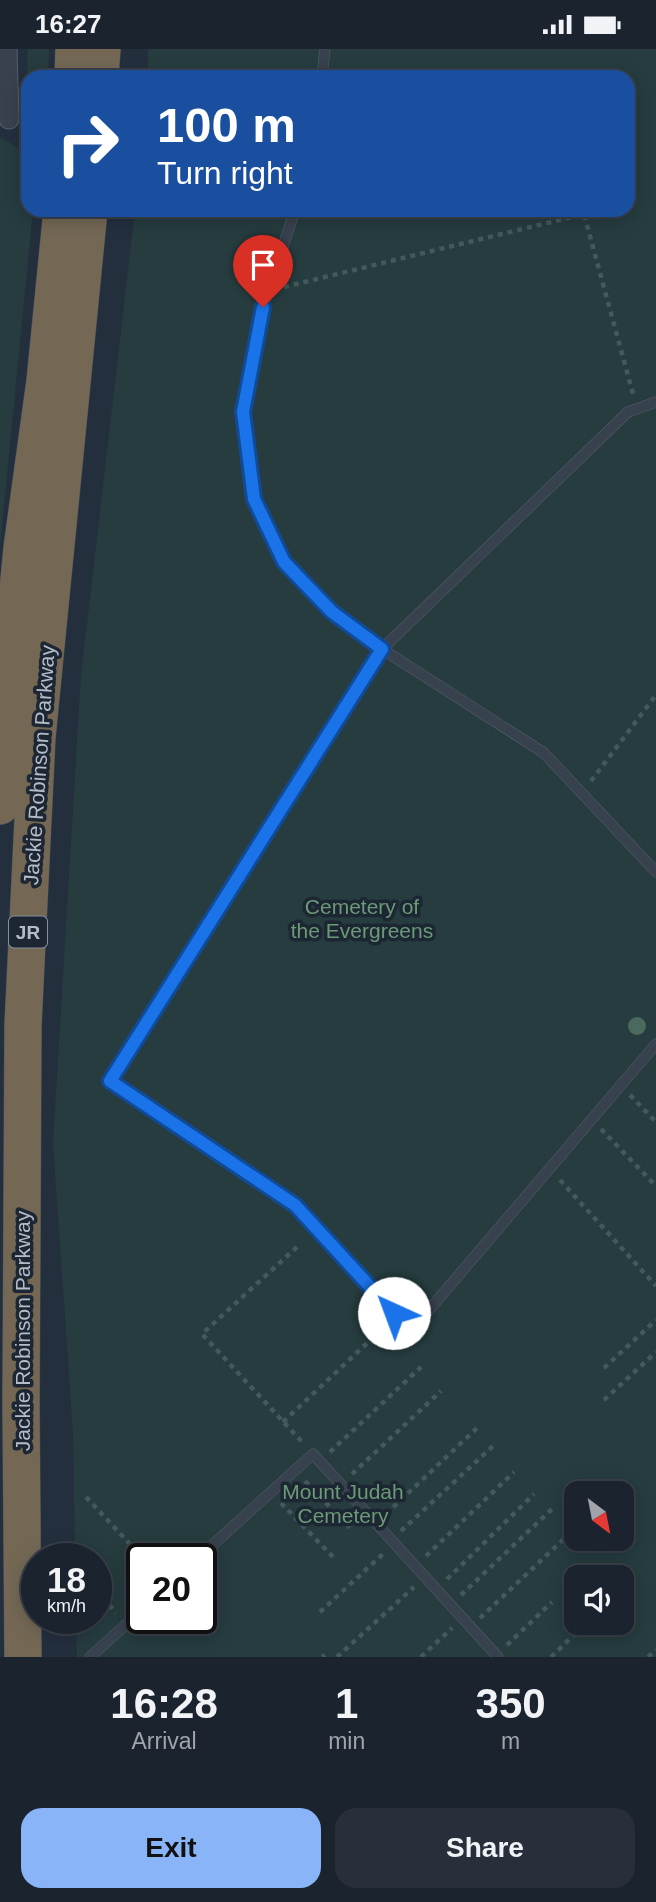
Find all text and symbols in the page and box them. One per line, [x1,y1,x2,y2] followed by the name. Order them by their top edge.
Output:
[35,9,102,39] text: 16:27
[42,98,133,189] icon: right
[157,98,296,152] text: 100 m
[157,155,293,191] text: Turn right
[233,235,293,307] pin
[244,246,282,284] icon: arrive
[19,644,59,886] street label: Jackie Robinson Parkway
[291,895,433,942] park label: Cemetery of the Evergreens
[9,917,47,947] road number: JR
[11,1210,34,1451] street label: Jackie Robinson Parkway
[357,1276,431,1350] position arrow
[282,1480,404,1527] park label: Mount Judah Cemetery
[564,1481,634,1551] north arrow
[564,1481,634,1635] map controls
[126,1543,217,1634] speed limit sign: 20
[47,1560,86,1599] text: 18
[564,1565,634,1635] button: sound
[47,1596,86,1616] text: km/h
[110,1680,218,1727] text: 16:28
[335,1680,358,1727] text: 1
[476,1680,546,1727] text: 350
[131,1728,197,1754] text: Arrival
[328,1728,365,1754] text: min
[501,1728,520,1754] text: m
[21,1808,321,1888] button: Exit
[335,1808,635,1888] button: Share

